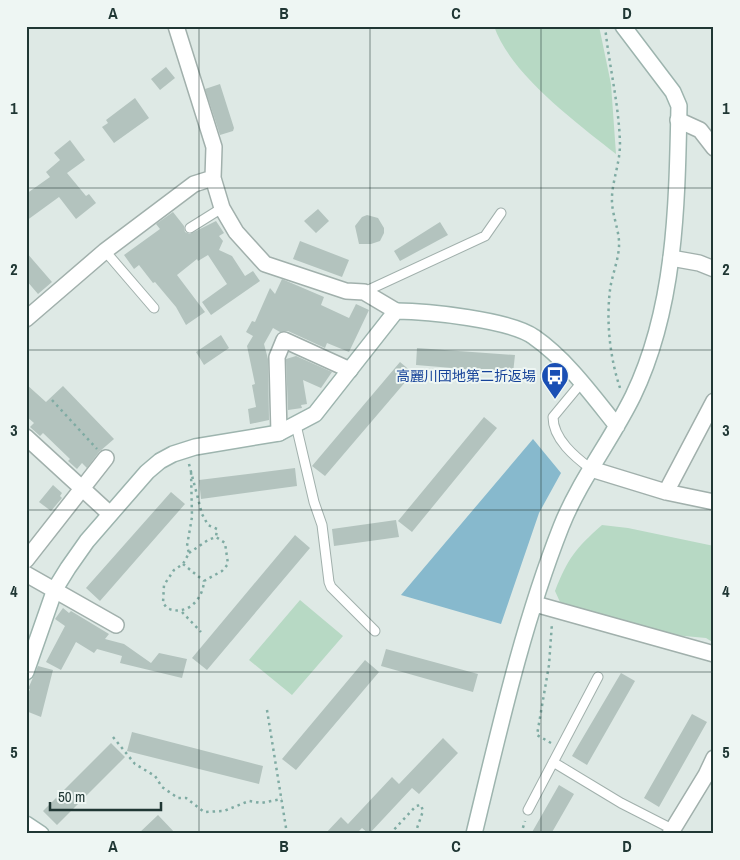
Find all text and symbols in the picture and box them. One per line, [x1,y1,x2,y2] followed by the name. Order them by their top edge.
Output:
[108,2,118,24] text: A
[279,2,289,24] text: B
[451,2,461,24] text: C
[622,2,632,24] text: D
[10,97,18,119] text: 1
[722,97,730,119] text: 1
[10,258,18,280] text: 2
[722,258,730,280] text: 2
[540,361,570,400] bus stop icon: 高麗川団地第二折返場
[396,367,536,385] place label: 高麗川団地第二折返場
[10,419,18,441] text: 3
[722,419,730,441] text: 3
[10,580,18,602] text: 4
[722,580,730,602] text: 4
[10,741,18,763] text: 5
[722,741,730,763] text: 5
[50,780,161,812] scale bar
[58,786,85,807] text: 50 m
[108,835,118,857] text: A
[279,835,289,857] text: B
[451,835,461,857] text: C
[622,835,632,857] text: D

